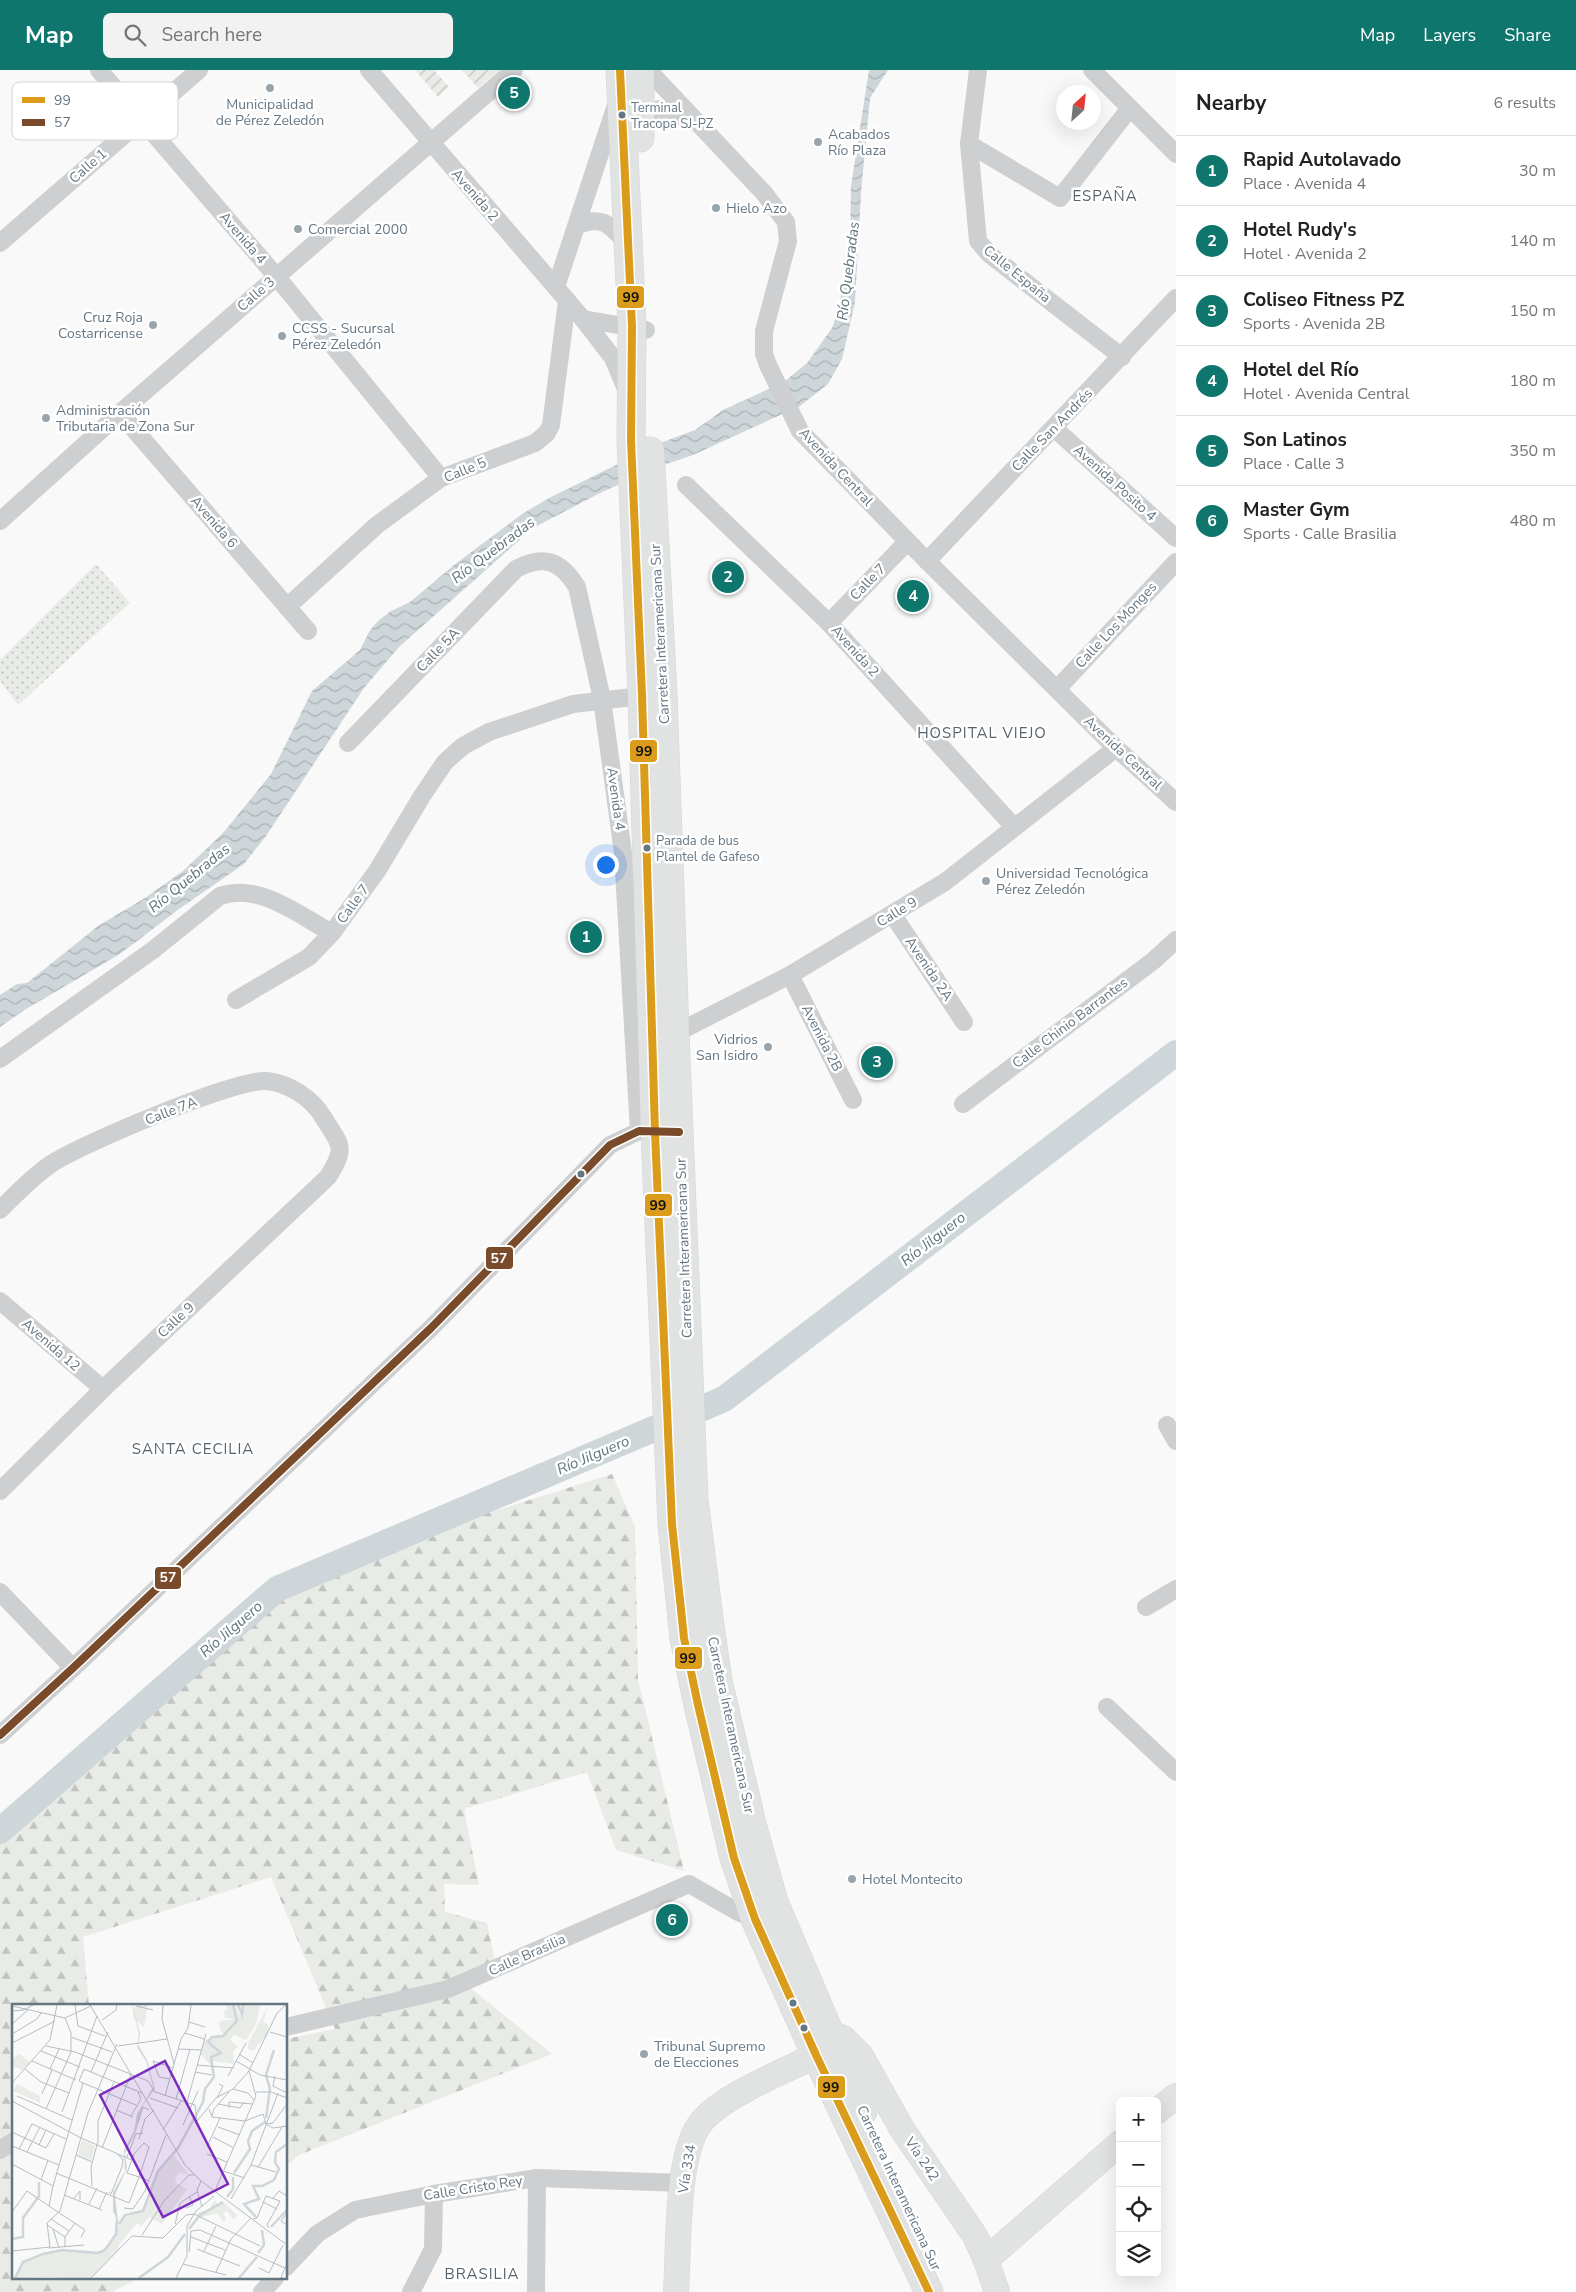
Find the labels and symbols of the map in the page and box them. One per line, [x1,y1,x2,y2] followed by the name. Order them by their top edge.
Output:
[498,74,530,112] pin: 5
[12,82,178,140] legend
[264,82,276,94] marker: Municipalidad de Pérez Zeledón
[1056,85,1101,130] north arrow
[54,91,71,110] text: 99
[216,95,324,130] place label: Municipalidad de Pérez Zeledón
[631,99,714,133] place label: Terminal Tracopa SJ-PZ
[617,110,627,120] marker: Terminal Tracopa SJ-PZ
[54,113,71,132] text: 57
[828,125,891,160] place label: Acabados Río Plaza
[812,136,824,148] marker: Acabados Río Plaza
[65,144,111,188] street label: Calle 1
[447,165,503,225] street label: Avenida 2
[1072,186,1138,206] district label: ESPAÑA
[726,199,787,218] place label: Hielo Azo
[710,202,722,214] marker: Hielo Azo
[215,208,271,268] street label: Avenida 4
[308,220,408,239] place label: Comercial 2000
[832,220,864,322] water label: Río Quebradas
[292,223,304,235] marker: Comercial 2000
[979,241,1055,307] street label: Calle España
[233,272,279,316] street label: Calle 3
[616,285,645,309] line badge: 99
[623,288,639,307] text: 99
[58,308,143,343] place label: Cruz Roja Costarricense
[147,319,159,331] marker: Cruz Roja Costarricense
[292,319,396,354] place label: CCSS - Sucursal Pérez Zeledón
[276,330,288,342] marker: CCSS - Sucursal Pérez Zeledón
[1007,384,1097,476] street label: Calle San Andrés
[56,401,195,436] place label: Administración Tributaria de Zona Sur
[40,412,52,424] marker: Administración Tributaria de Zona Sur
[795,424,878,511] street label: Avenida Central
[1069,441,1161,525] street label: Avenida Posito 4
[441,453,489,487] street label: Calle 5
[186,492,242,552] street label: Avenida 6
[447,512,539,588] water label: Río Quebradas
[646,543,674,725] street label: Carretera Interamericana Sur
[712,558,744,596] pin: 2
[846,559,890,605] street label: Calle 7
[897,577,929,615] pin: 4
[1071,578,1161,672] street label: Calle Los Monges
[827,621,883,681] street label: Avenida 2
[412,624,464,676] street label: Calle 5A
[1080,712,1167,795] street label: Avenida Central
[917,723,1047,743] district label: HOSPITAL VIEJO
[629,739,658,763] line badge: 99
[636,742,652,761] text: 99
[602,766,630,832] street label: Avenida 4
[656,832,760,866] place label: Parada de bus Plantel de Gafeso
[144,839,234,917] water label: Río Quebradas
[642,843,652,853] marker: Parada de bus Plantel de Gafeso
[593,852,619,878] your location
[996,864,1148,899] place label: Universidad Tecnológica Pérez Zeledón
[980,875,992,887] marker: Universidad Tecnológica Pérez Zeledón
[332,881,374,927] street label: Calle 7
[873,892,921,932] street label: Calle 9
[570,918,602,956] pin: 1
[901,933,957,1005] street label: Avenida 2A
[1008,973,1132,1073] street label: Calle Chinio Barrantes
[797,1001,847,1075] street label: Avenida 2B
[696,1030,758,1065] place label: Vidrios San Isidro
[762,1041,774,1053] marker: Vidrios San Isidro
[861,1043,893,1081] pin: 3
[142,1092,200,1130] street label: Calle 7A
[671,1158,697,1338] street label: Carretera Interamericana Sur
[576,1169,586,1179] unlabelled marker
[644,1193,673,1217] line badge: 99
[650,1196,666,1215] text: 99
[896,1207,970,1271] water label: Río Jilguero
[485,1246,514,1270] line badge: 57
[491,1249,507,1268] text: 57
[153,1298,199,1342] street label: Calle 9
[18,1314,84,1376] street label: Avenida 12
[554,1431,632,1479] water label: Río Jilguero
[132,1439,254,1459] district label: SANTA CECILIA
[154,1566,182,1590] line badge: 57
[160,1568,176,1587] text: 57
[195,1596,267,1662] water label: Río Jilguero
[703,1635,759,1815] street label: Carretera Interamericana Sur
[674,1646,703,1670] line badge: 99
[680,1649,696,1668] text: 99
[862,1870,963,1889] place label: Hotel Montecito
[846,1873,858,1885] marker: Hotel Montecito
[656,1901,688,1939] pin: 6
[485,1930,569,1980] street label: Calle Brasilia
[788,1998,798,2008] unlabelled marker
[12,2004,288,2280] inset map
[799,2023,809,2033] unlabelled marker
[654,2037,766,2072] place label: Tribunal Supremo de Elecciones
[638,2048,650,2060] marker: Tribunal Supremo de Elecciones
[817,2075,846,2099] line badge: 99
[823,2078,839,2097] text: 99
[852,2102,946,2274] street label: Carretera Interamericana Sur
[900,2132,944,2185] street label: Vía 242
[674,2143,700,2196] street label: Vía 334
[422,2171,525,2205] street label: Calle Cristo Rey
[445,2264,519,2284] district label: BRASILIA

